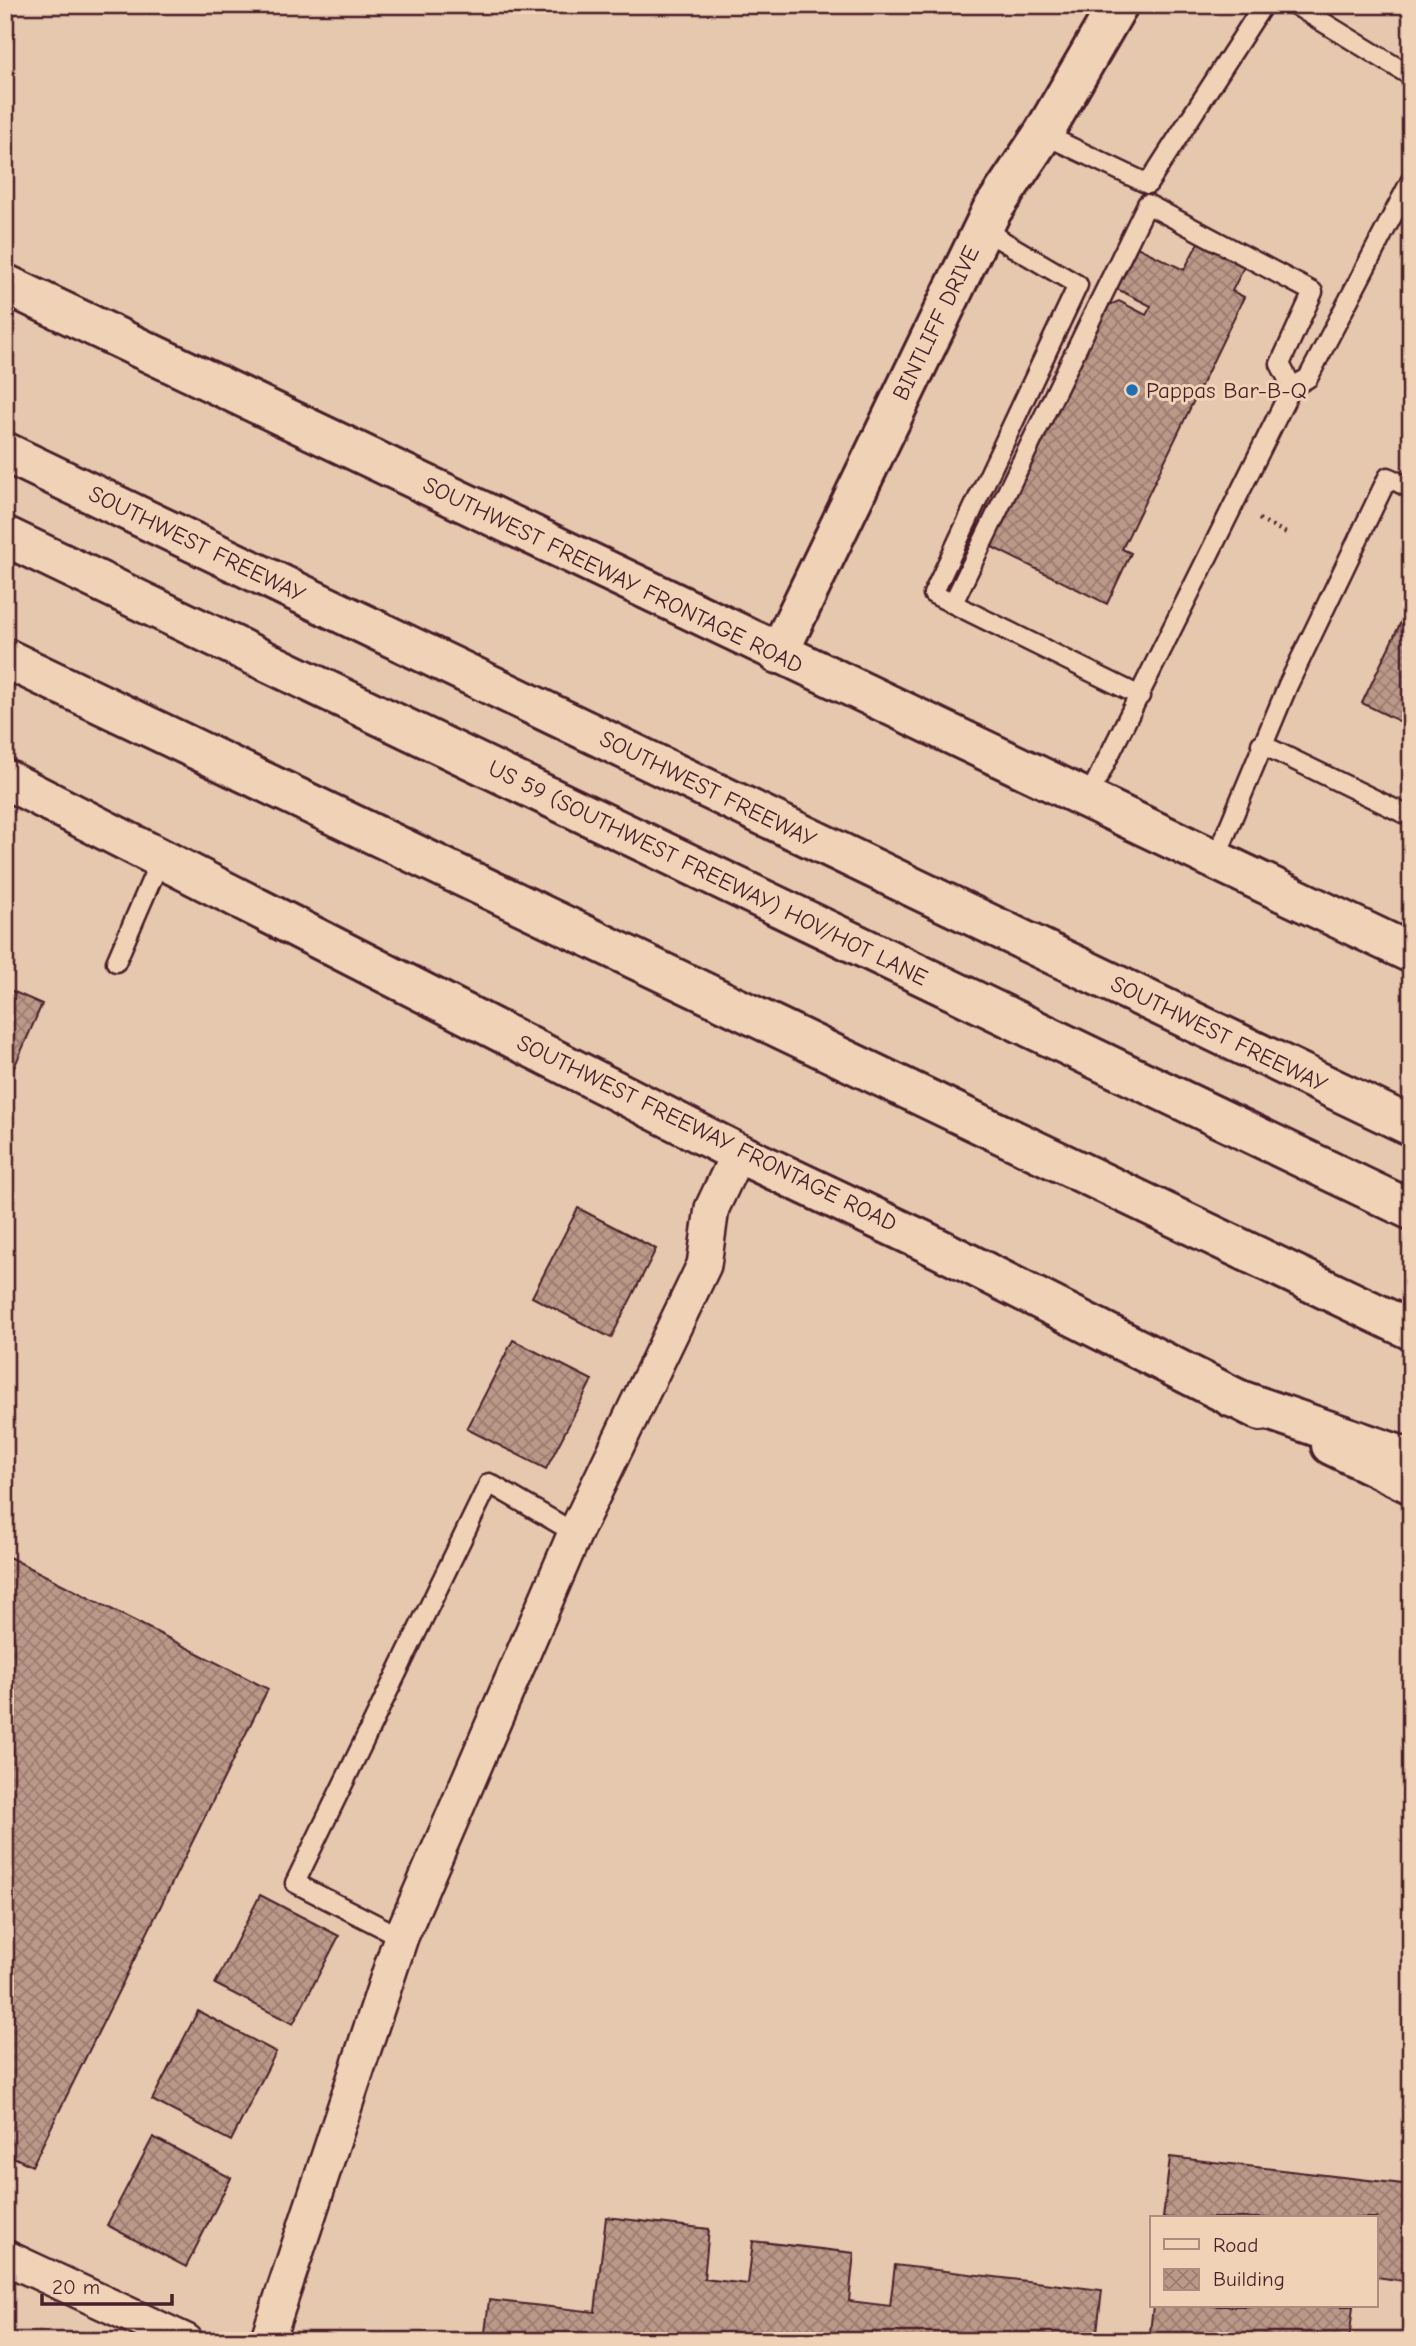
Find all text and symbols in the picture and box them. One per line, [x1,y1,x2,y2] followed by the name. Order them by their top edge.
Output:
[887,241,985,405] street label: BINTLIFF DRIVE
[1146,377,1307,404] place label: Pappas Bar-B-Q
[1124,382,1140,398] marker: Pappas Bar-B-Q
[419,471,807,679] street label: SOUTHWEST FREEWAY FRONTAGE ROAD
[84,480,310,608] street label: SOUTHWEST FREEWAY
[595,725,821,853] street label: SOUTHWEST FREEWAY
[484,754,932,992] street label: US 59 (SOUTHWEST FREEWAY) HOV/HOT LANE
[1106,970,1332,1098] street label: SOUTHWEST FREEWAY
[513,1029,901,1237] street label: SOUTHWEST FREEWAY FRONTAGE ROAD
[1150,2216,1378,2308] legend
[1213,2233,1258,2257] text: Road
[42,2262,172,2306] scale bar
[1213,2267,1285,2291] text: Building
[52,2275,100,2299] text: 20 m

